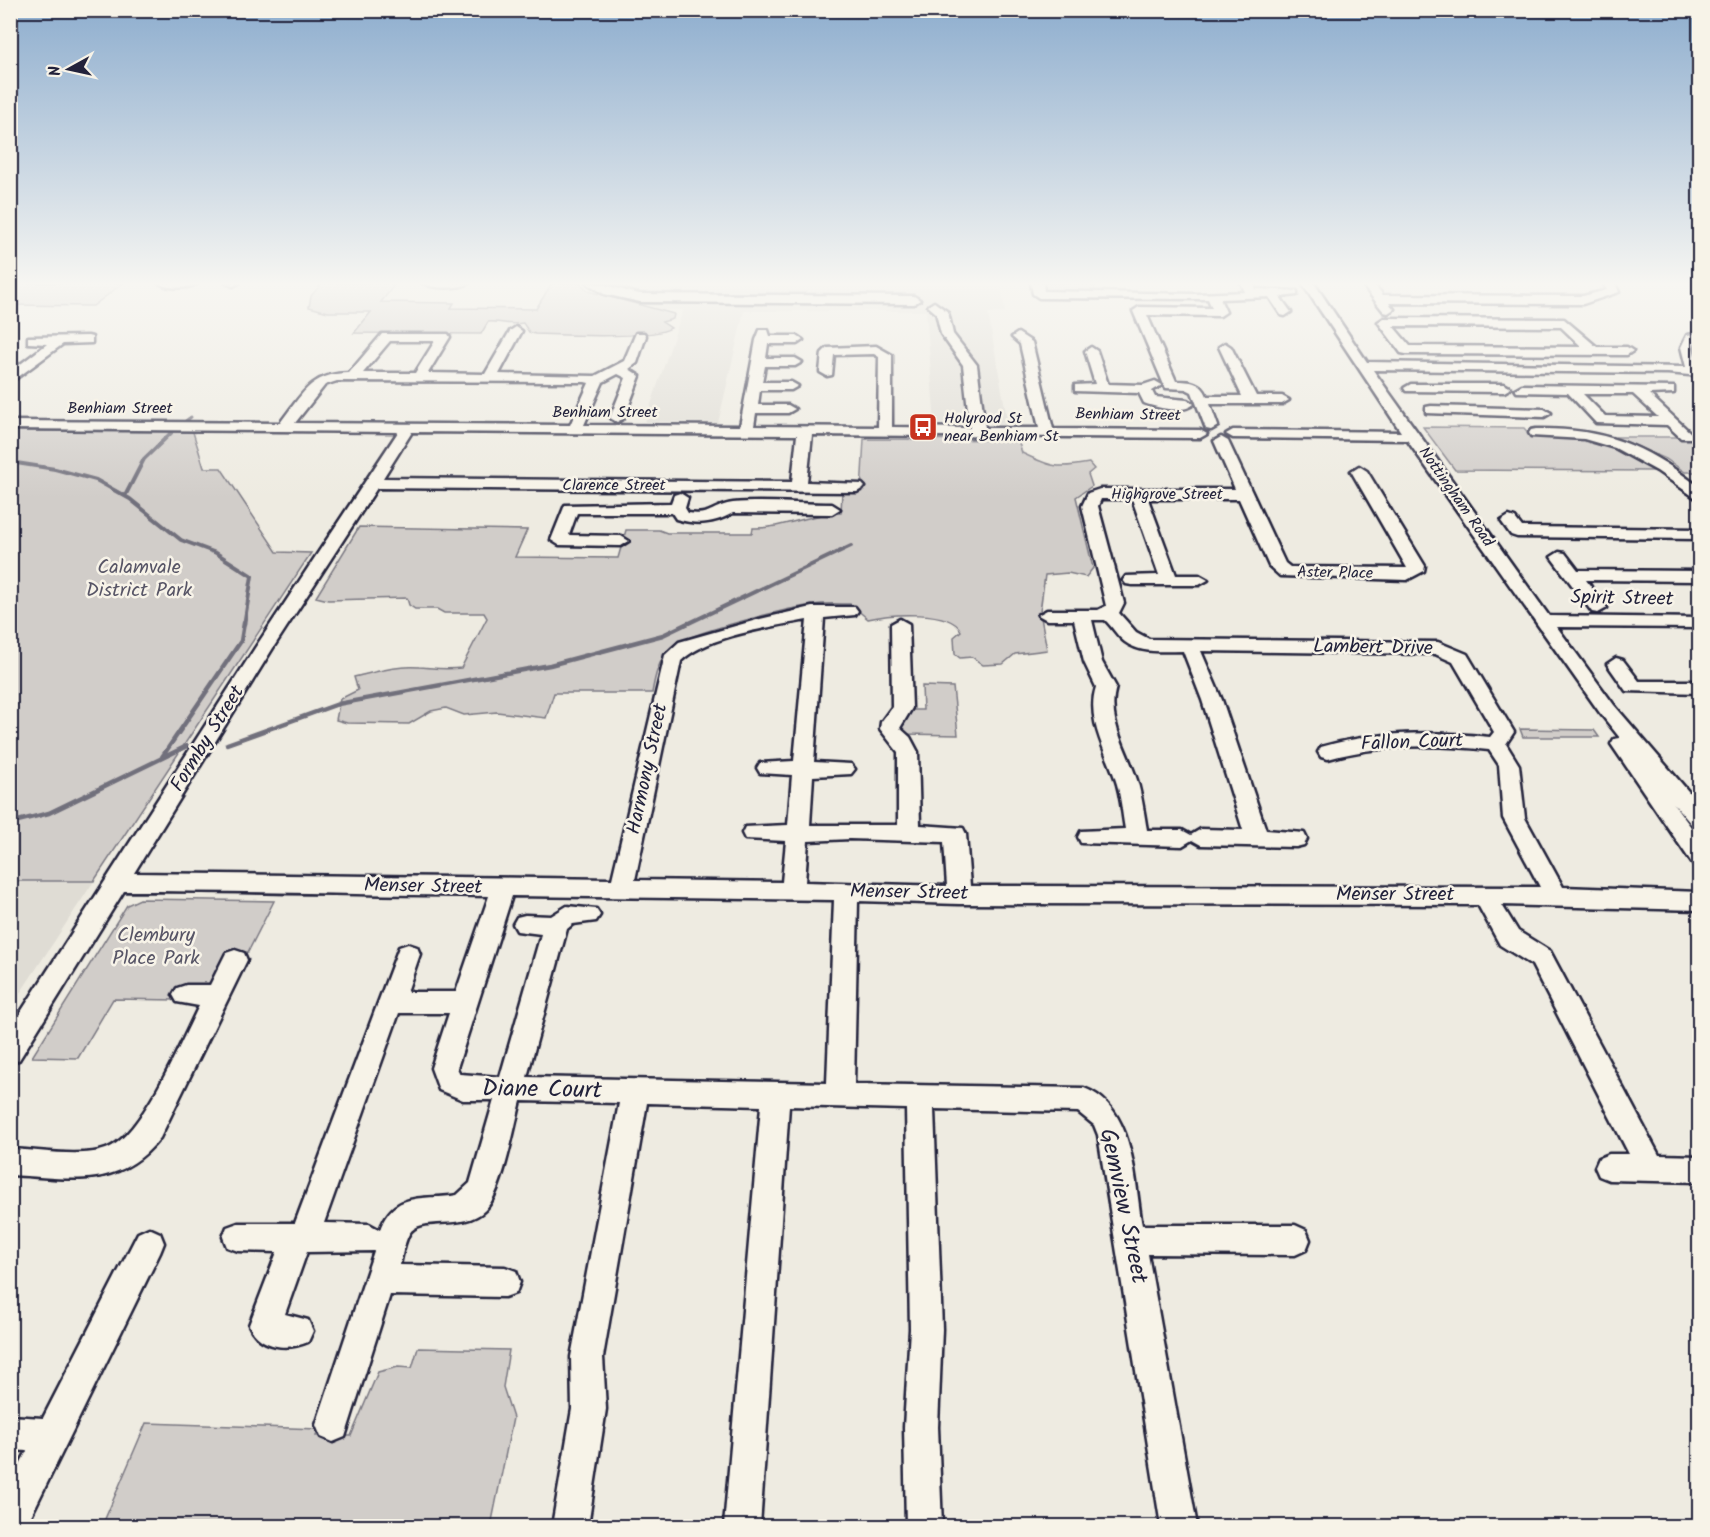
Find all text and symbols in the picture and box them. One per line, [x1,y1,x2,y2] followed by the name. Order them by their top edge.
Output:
[39,39,99,99] north arrow
[43,64,69,78] text: N
[67,396,174,421] street label: Benhiam Street
[552,400,659,425] street label: Benhiam Street
[1075,402,1182,428] street label: Benhiam Street
[944,406,1059,449] place label: Holyrood St near Benhiam St
[907,411,939,443] bus stop icon: Holyrood St near Benhiam St
[1412,442,1501,553] street label: Nottingham Road
[562,473,666,498] street label: Clarence Street
[1111,482,1224,507] street label: Highgrove Street
[86,552,193,607] park label: Calamvale District Park
[1297,560,1373,586] street label: Aster Place
[1570,582,1674,616] street label: Spirit Street
[1313,631,1433,665] street label: Lambert Drive
[162,679,254,799] street label: Formby Street
[619,700,678,837] street label: Harmony Street
[1360,725,1464,761] street label: Fallon Court
[364,870,483,904] street label: Menser Street
[850,876,969,910] street label: Menser Street
[1336,879,1454,911] street label: Menser Street
[112,920,200,975] park label: Clembury Place Park
[482,1069,603,1111] street label: Diane Court
[1088,1125,1159,1288] street label: Gemview Street

